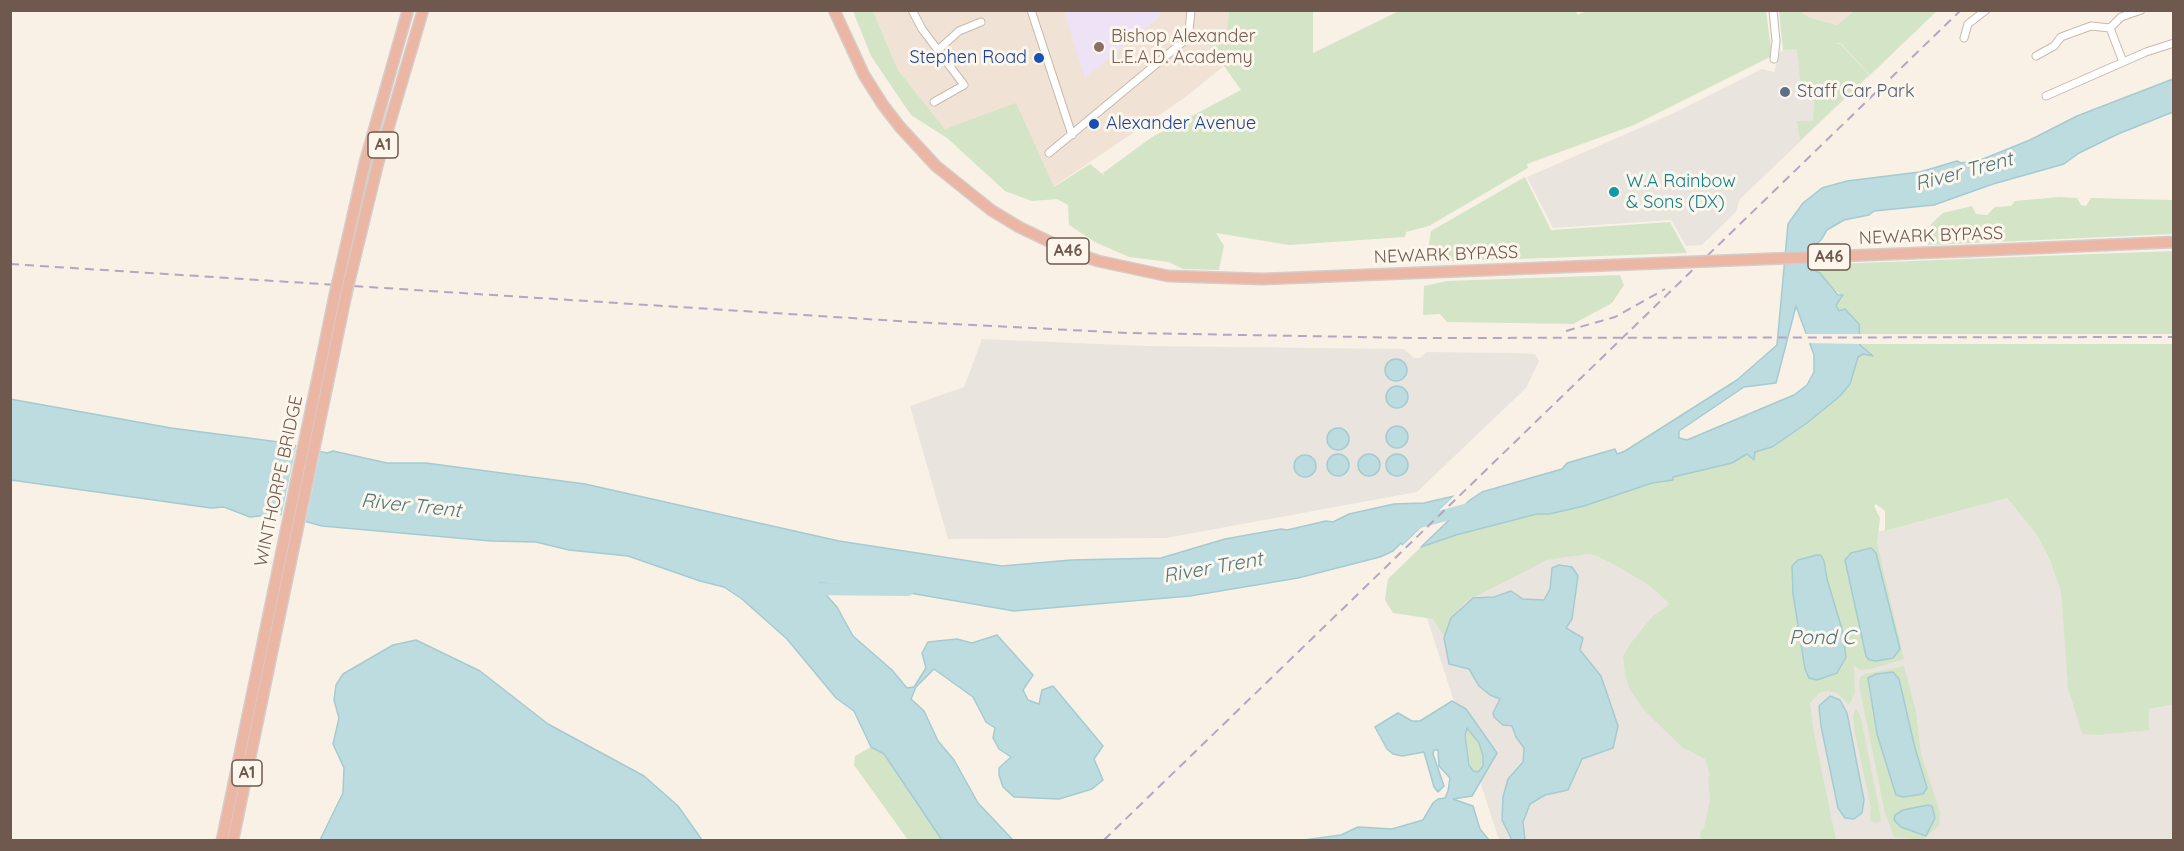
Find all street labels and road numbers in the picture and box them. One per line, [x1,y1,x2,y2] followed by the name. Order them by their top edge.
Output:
[368,132,398,158] road number: A1
[1858,223,2004,249] street label: NEWARK BYPASS
[1047,238,1089,264] road number: A46
[1373,242,1519,268] street label: NEWARK BYPASS
[1808,244,1850,270] road number: A46
[250,393,308,569] street label: WINTHORPE BRIDGE
[232,760,262,786] road number: A1

